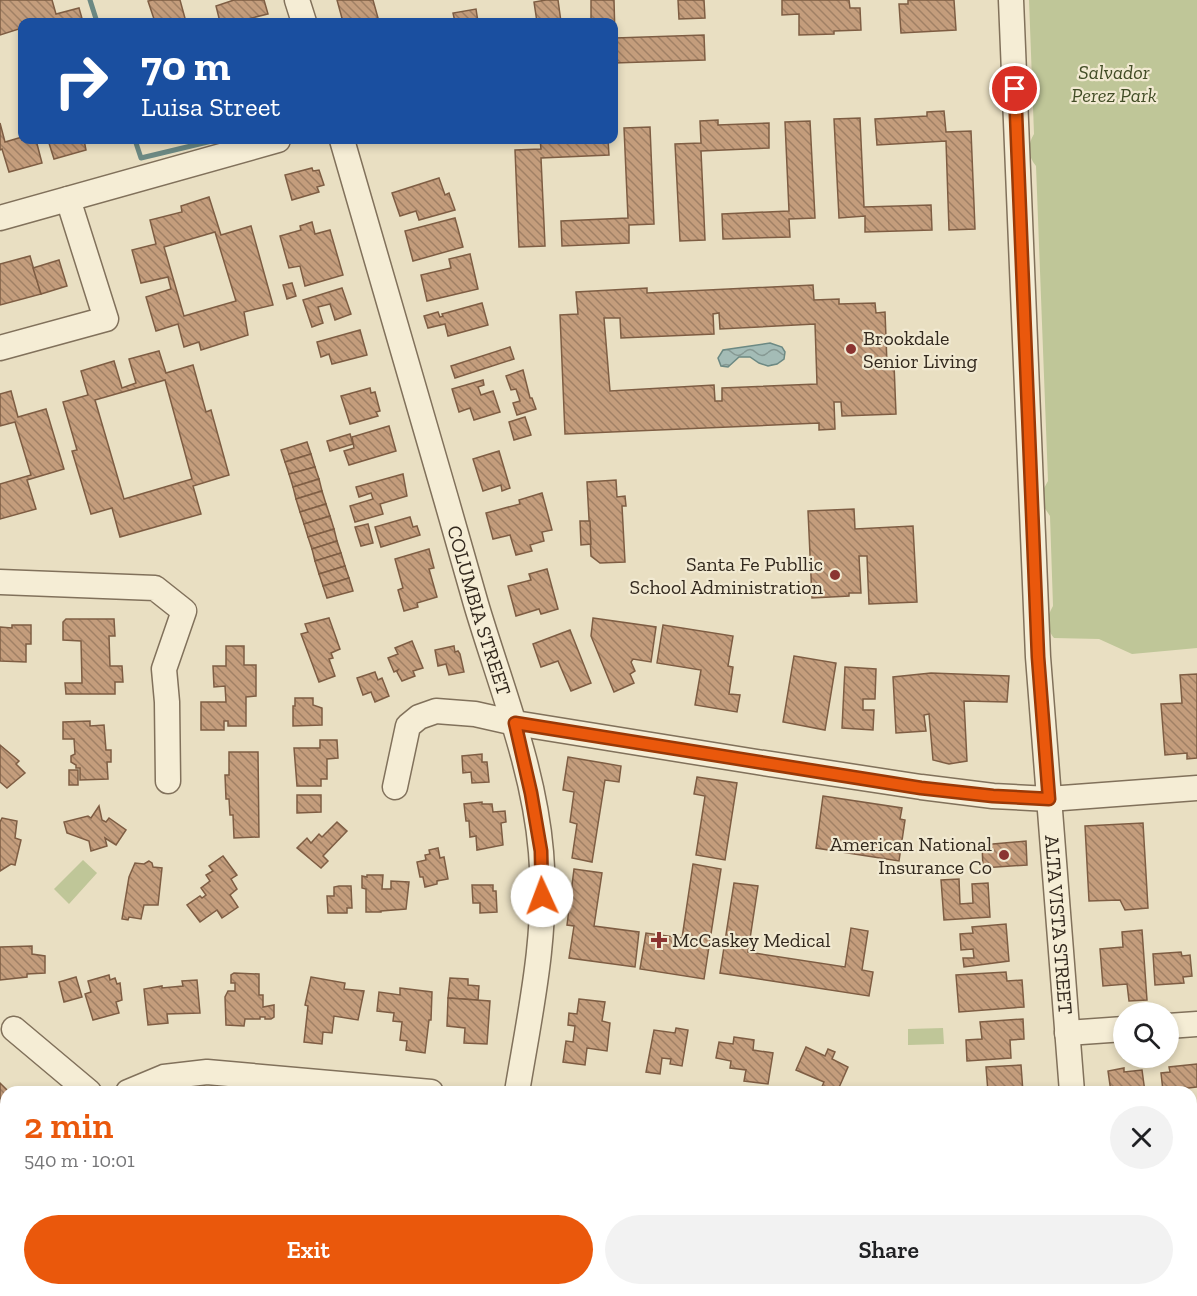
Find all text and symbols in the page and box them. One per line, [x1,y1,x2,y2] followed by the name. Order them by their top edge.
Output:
[141,40,231,91] text: 70 m
[42,42,120,120] icon: right
[1071,60,1157,107] park label: Salvador Perez Park
[989,63,1040,114] pin
[998,72,1031,105] icon: arrive
[141,91,280,123] text: Luisa Street
[863,326,977,373] place label: Brookdale Senior Living
[844,342,858,356] marker: Brookdale Senior Living
[442,523,516,698] street label: COLUMBIA STREET
[630,552,824,599] place label: Santa Fe Publlic School Administration
[828,568,842,582] marker: Santa Fe Publlic School Administration
[830,832,992,879] place label: American National Insurance Co
[1040,834,1078,1015] street label: ALTA VISTA STREET
[997,848,1011,862] marker: American National Insurance Co
[510,864,574,928] position arrow
[672,928,831,952] place label: McCaskey Medical
[650,931,668,949] marker: McCaskey Medical
[1113,1002,1179,1068] map controls
[1113,1002,1179,1068] button: search
[24,1104,113,1147] text: 2 min
[1110,1106,1173,1169] button: close
[24,1148,135,1172] text: 540 m · 10:01
[24,1215,593,1284] button: Exit
[605,1215,1173,1284] button: Share

